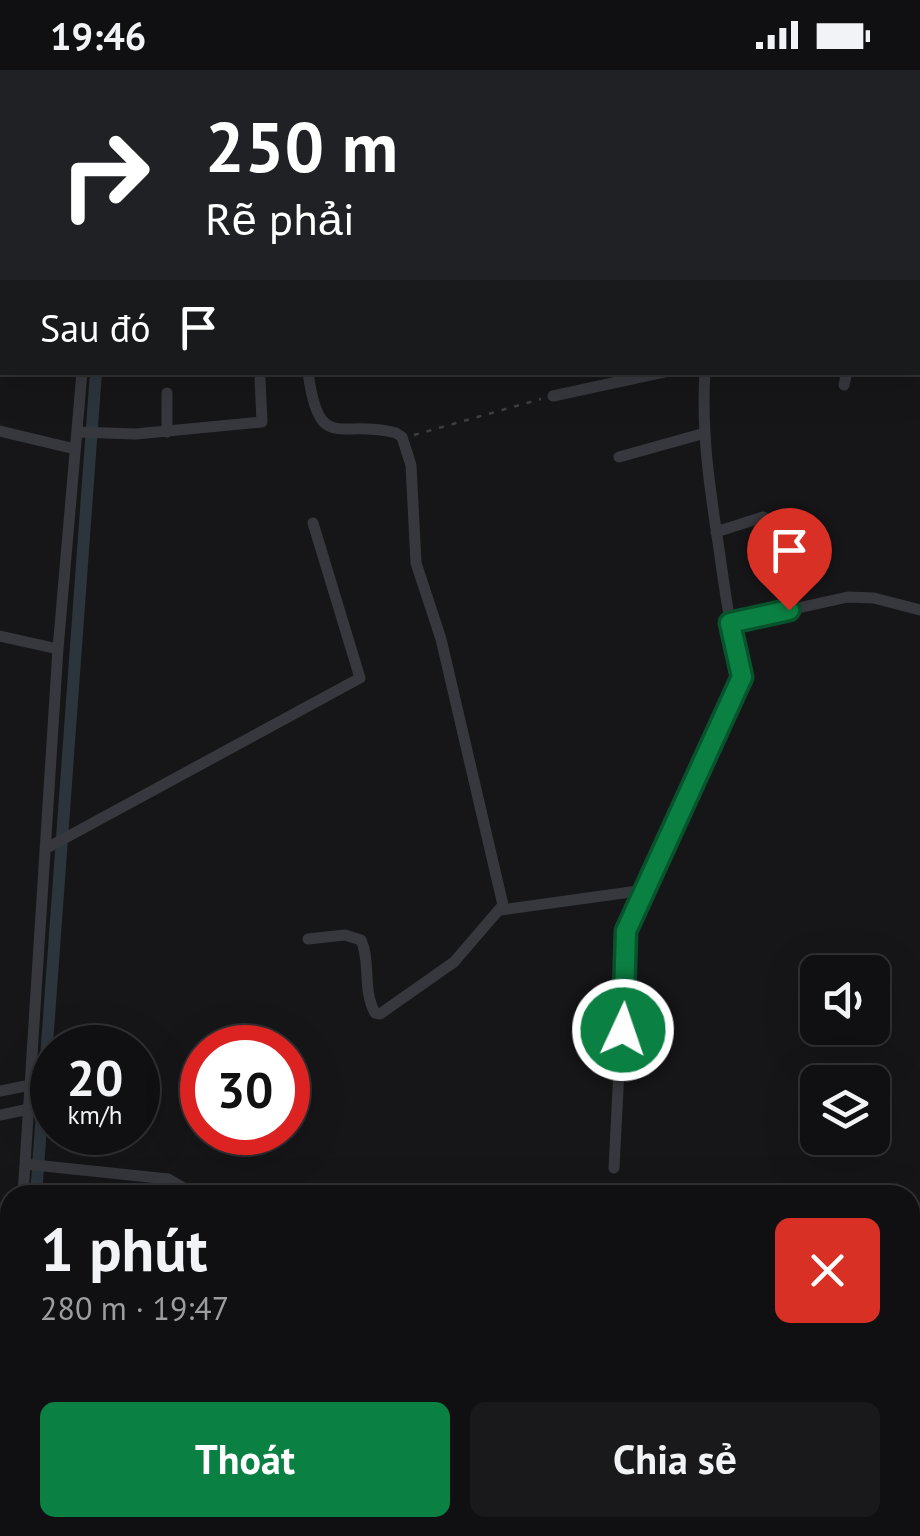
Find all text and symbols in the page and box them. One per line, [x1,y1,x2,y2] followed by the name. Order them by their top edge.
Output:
[50,11,146,60] text: 19:46
[205,101,398,191] text: 250 m
[40,110,170,240] icon: right
[205,189,355,247] text: Rẽ phải
[171,300,226,355] icon: arrive
[40,303,151,352] text: Sau đó
[747,508,832,611] pin
[762,523,817,578] icon: arrive
[800,955,890,1155] map controls
[800,955,890,1045] button: sound
[571,978,675,1082] position arrow
[180,1025,310,1155] speed limit sign: 30
[67,1045,123,1110] text: 20
[800,1065,890,1155] button: layers
[68,1099,122,1131] text: km/h
[40,1210,208,1288] text: 1 phút
[775,1218,880,1323] button: close
[40,1287,229,1329] text: 280 m · 19:47
[40,1402,450,1517] button: Thoát
[470,1402,880,1517] button: Chia sẻ

